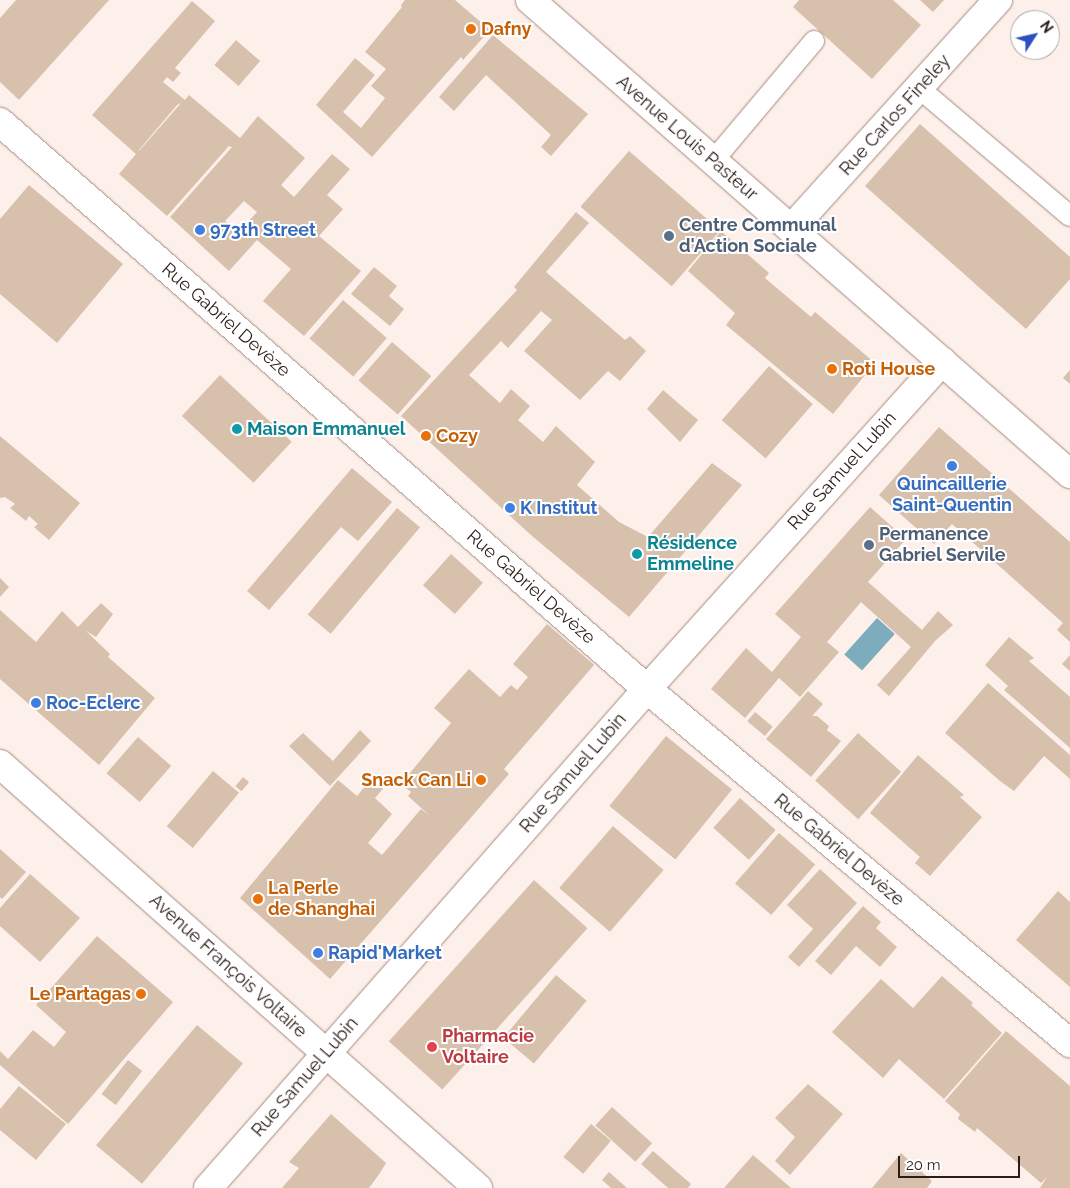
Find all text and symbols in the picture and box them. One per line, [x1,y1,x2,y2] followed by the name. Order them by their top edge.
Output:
[1010,10,1060,60] north arrow
[481,18,531,40] place label: Dafny
[1037,18,1056,36] text: N
[465,23,477,35] marker: Dafny
[835,50,955,180] street label: Rue Carlos Fineley
[612,71,762,205] street label: Avenue Louis Pasteur
[679,215,837,258] place label: Centre Communal d'Action Sociale
[210,219,316,241] place label: 973th Street
[194,224,206,236] marker: 973th Street
[663,230,675,242] marker: Centre Communal d'Action Sociale
[157,258,295,382] street label: Rue Gabriel Devèze
[842,358,935,380] place label: Roti House
[826,363,838,375] marker: Roti House
[783,407,901,535] street label: Rue Samuel Lubin
[247,418,405,440] place label: Maison Emmanuel
[231,423,243,435] marker: Maison Emmanuel
[436,425,478,447] place label: Cozy
[420,430,432,442] marker: Cozy
[946,460,958,472] marker: Quincaillerie Saint-Quentin
[892,474,1012,516] place label: Quincaillerie Saint-Quentin
[520,497,598,519] place label: K Institut
[504,502,516,514] marker: K Institut
[879,524,1006,566] place label: Permanence Gabriel Servile
[462,525,600,649] street label: Rue Gabriel Devèze
[647,533,737,576] place label: Résidence Emmeline
[863,539,875,551] marker: Permanence Gabriel Servile
[631,548,643,560] marker: Résidence Emmeline
[46,692,140,714] place label: Roc-Eclerc
[30,697,42,709] marker: Roc-Eclerc
[515,708,631,838] street label: Rue Samuel Lubin
[361,769,471,791] place label: Snack Can Li
[475,774,487,786] marker: Snack Can Li
[769,789,909,911] street label: Rue Gabriel Devèze
[268,878,375,921] place label: La Perle de Shanghai
[145,889,311,1043] street label: Avenue François Voltaire
[252,893,264,905] marker: La Perle de Shanghai
[328,942,442,964] place label: Rapid'Market
[312,947,324,959] marker: Rapid'Market
[29,983,131,1005] place label: Le Partagas
[135,988,147,1000] marker: Le Partagas
[247,1012,363,1142] street label: Rue Samuel Lubin
[442,1026,534,1068] place label: Pharmacie Voltaire
[426,1041,438,1053] marker: Pharmacie Voltaire
[900,1146,1022,1178] scale bar
[906,1156,941,1174] text: 20 m

